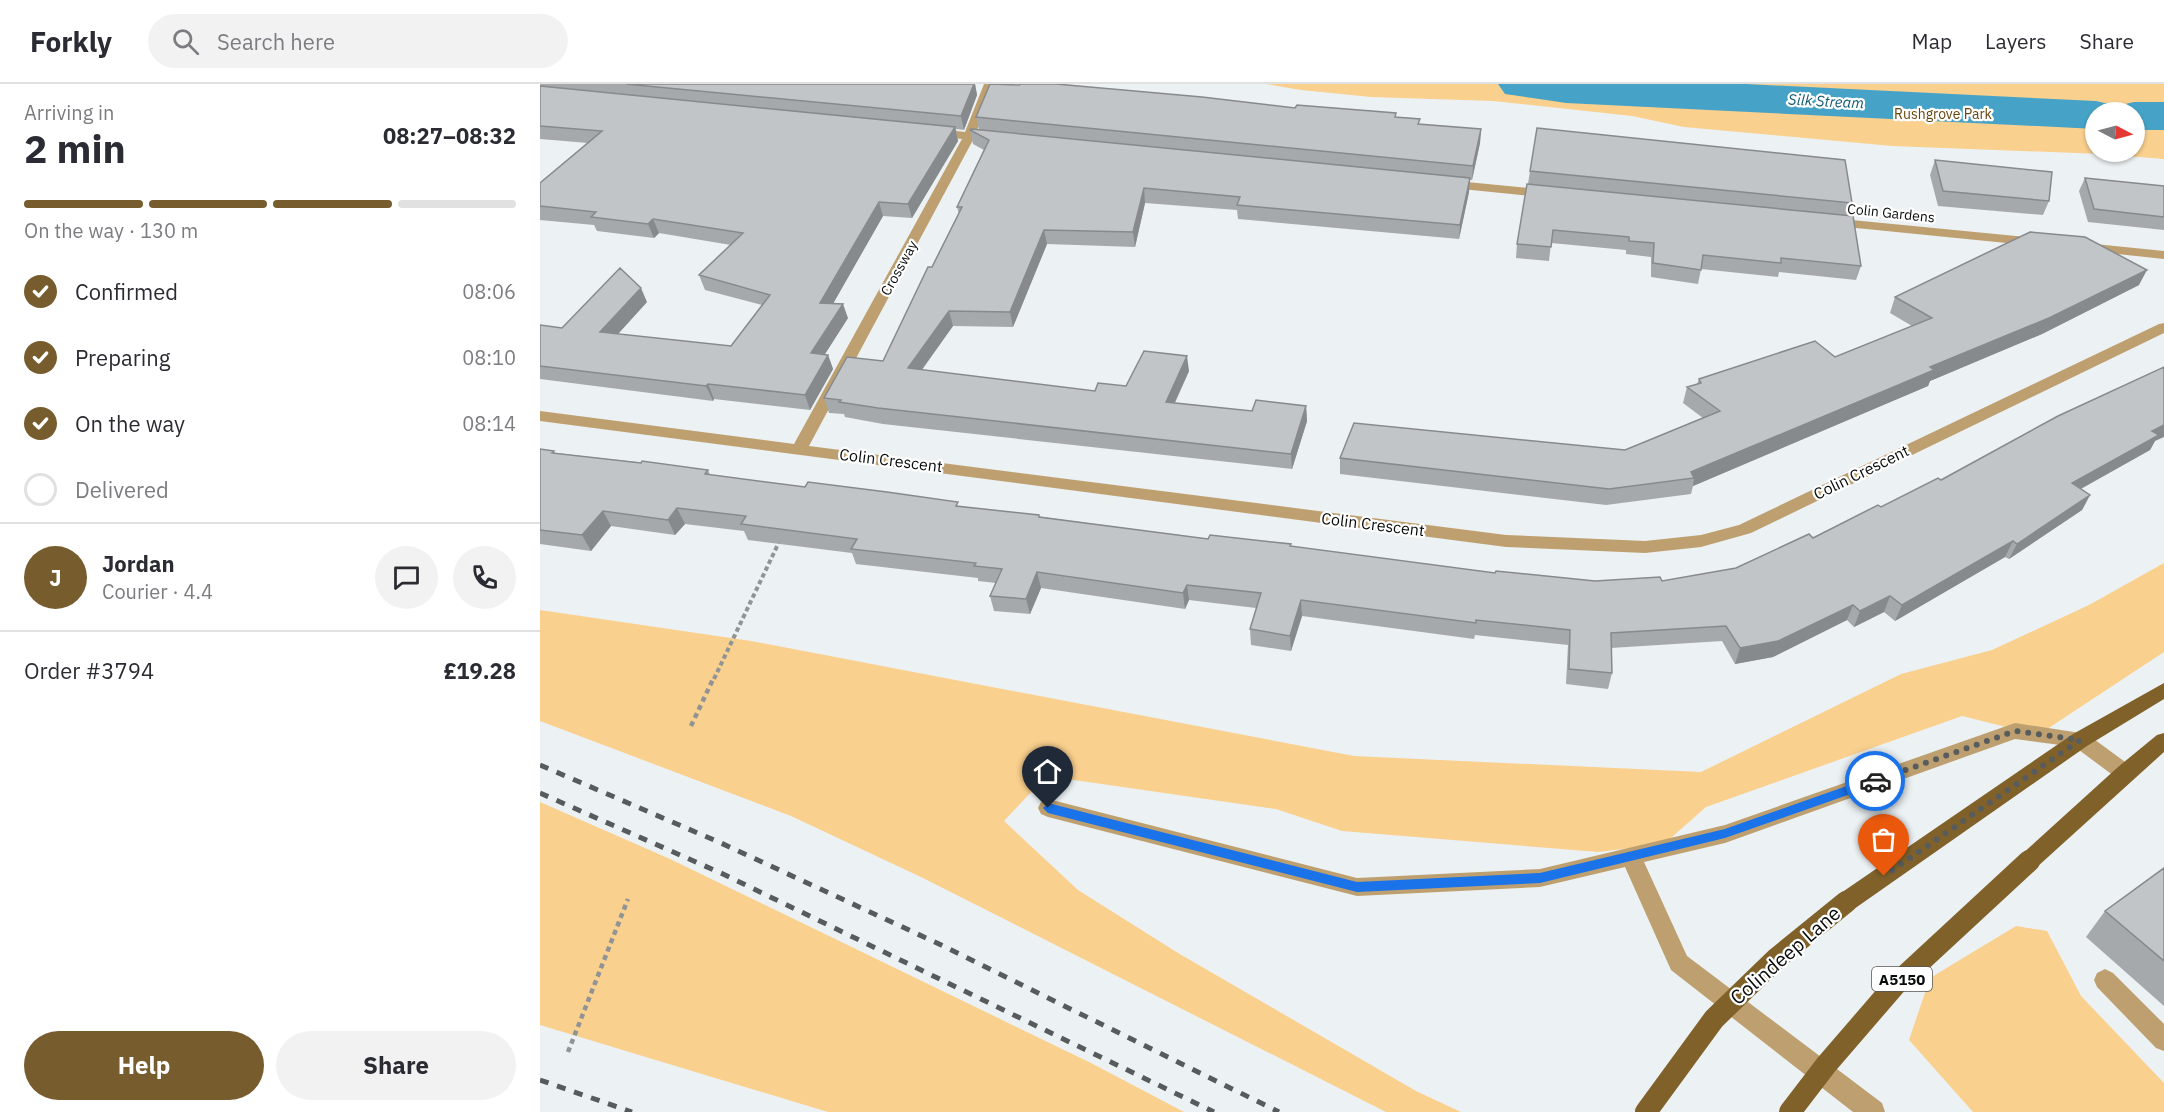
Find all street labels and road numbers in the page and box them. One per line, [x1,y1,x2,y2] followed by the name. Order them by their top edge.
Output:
[1846,199,1936,227] street label: Colin Gardens
[877,237,921,299] street label: Crossway
[1810,440,1912,504] street label: Colin Crescent
[838,444,944,476] street label: Colin Crescent
[1320,508,1426,540] street label: Colin Crescent
[1724,899,1846,1011] street label: Colindeep Lane
[1872,967,1932,991] road number: A5150

